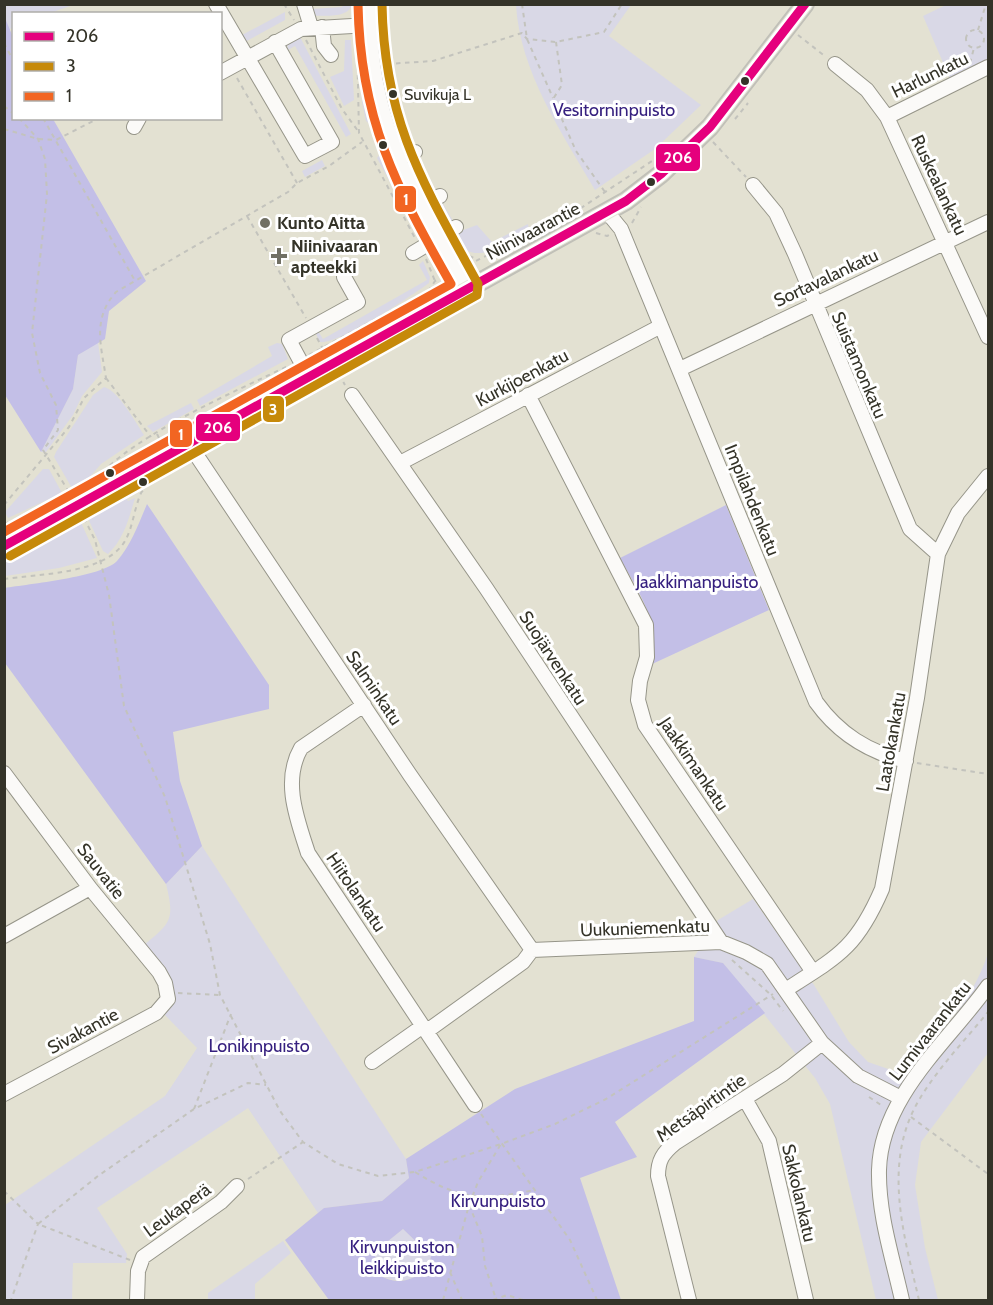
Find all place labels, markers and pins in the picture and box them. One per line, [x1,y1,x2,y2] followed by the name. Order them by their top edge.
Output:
[739,75,751,87] unlabelled marker
[404,85,471,104] place label: Suvikuja L
[387,88,399,100] marker: Suvikuja L
[377,139,389,151] unlabelled marker
[645,176,657,188] unlabelled marker
[277,212,365,234] place label: Kunto Aitta
[258,216,272,230] marker: Kunto Aitta
[291,235,378,278] place label: Niinivaaran apteekki
[272,249,286,263] marker: Niinivaaran apteekki
[104,467,116,479] unlabelled marker
[137,476,149,488] unlabelled marker

